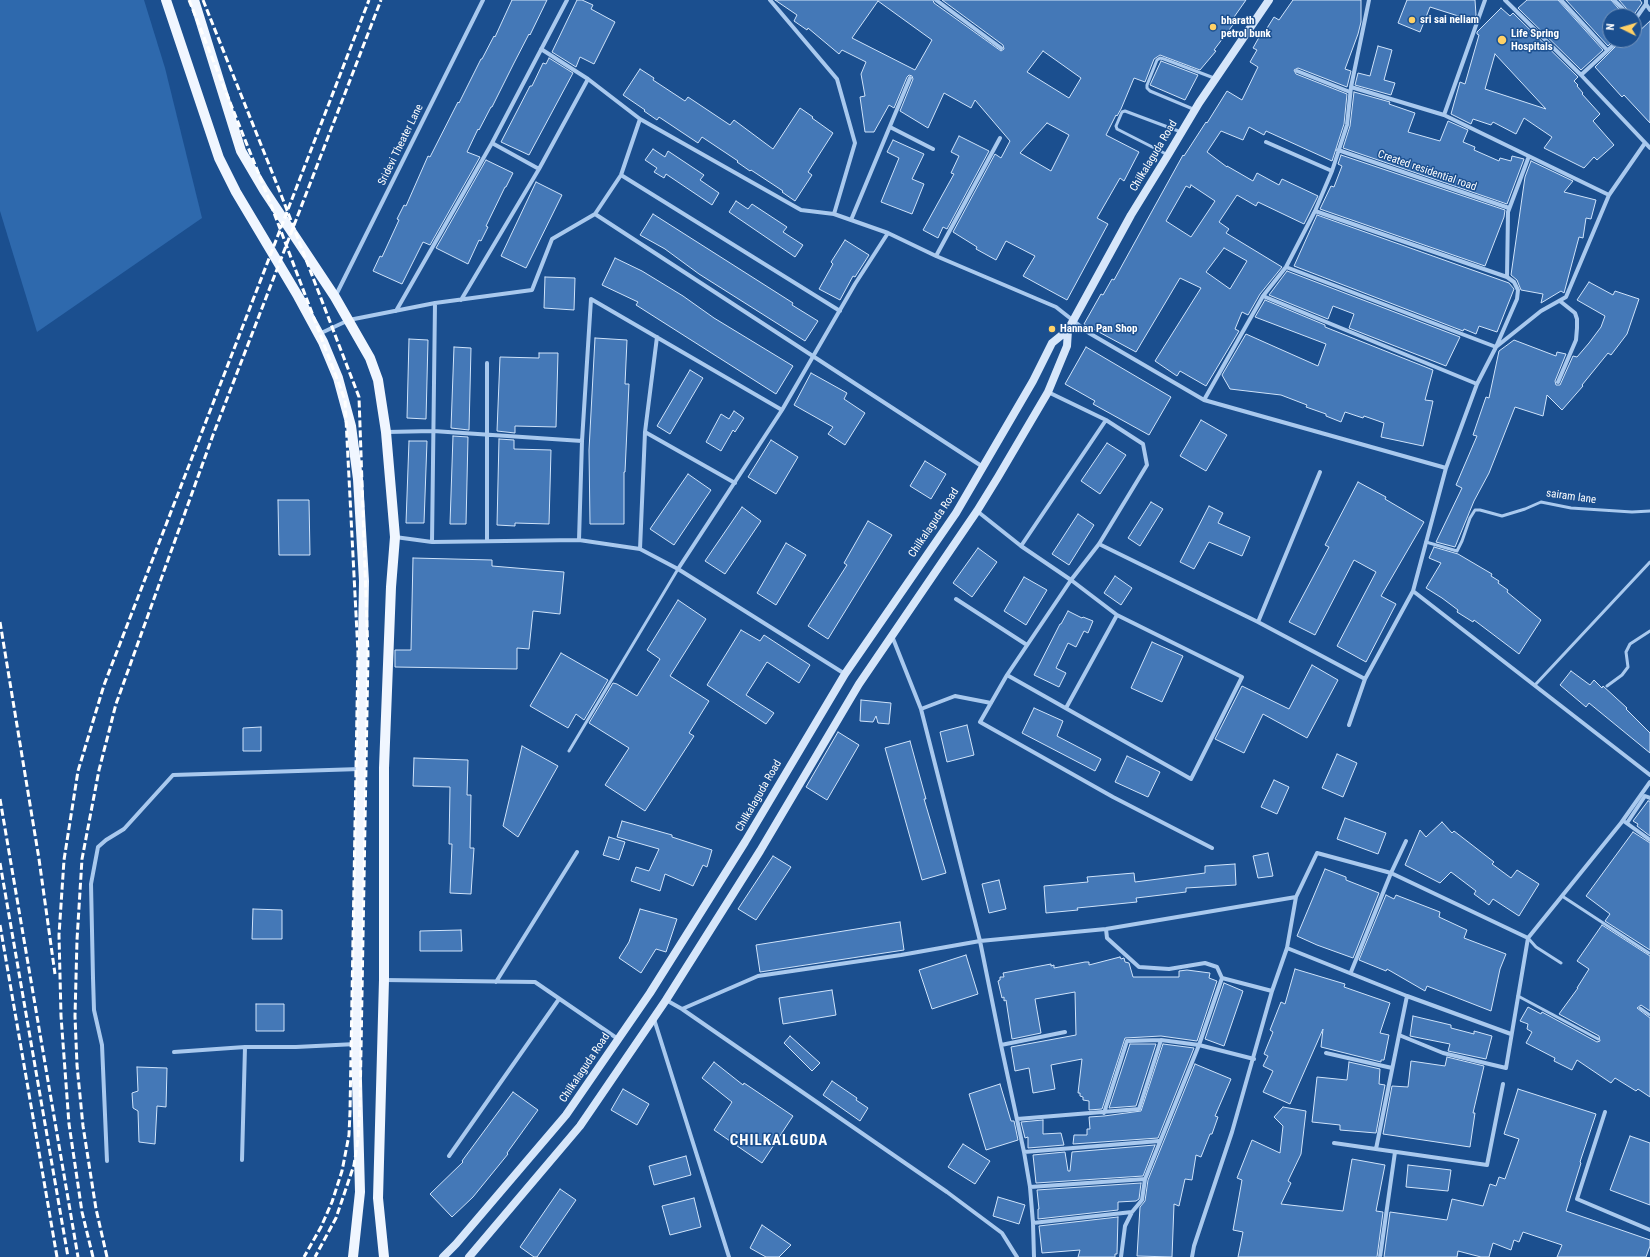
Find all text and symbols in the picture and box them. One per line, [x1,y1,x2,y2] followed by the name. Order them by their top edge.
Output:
[1602,8,1642,48] north arrow
[1420,13,1479,27] place label: sri sai neliam
[1221,14,1271,40] place label: bharath petrol bunk
[1407,15,1417,25] marker: sri sai neliam
[1208,22,1218,32] marker: bharath petrol bunk
[1604,23,1617,31] text: N
[1511,27,1559,53] place label: Life Spring Hospitals
[1496,34,1508,46] marker: Life Spring Hospitals
[376,102,426,188] street label: Sridevi Theater Lane
[1128,118,1180,194] street label: Chilkalaguda Road
[1376,148,1478,194] street label: Created residential road
[1060,322,1137,336] place label: Hannan Pan Shop
[1047,324,1057,334] marker: Hannan Pan Shop
[906,486,962,560] street label: Chilkalaguda Road
[1545,487,1597,507] street label: sairam lane
[733,758,785,834] street label: Chilkalaguda Road
[557,1031,613,1105] street label: Chilkalaguda Road
[730,1132,828,1150] district label: CHILKALGUDA

